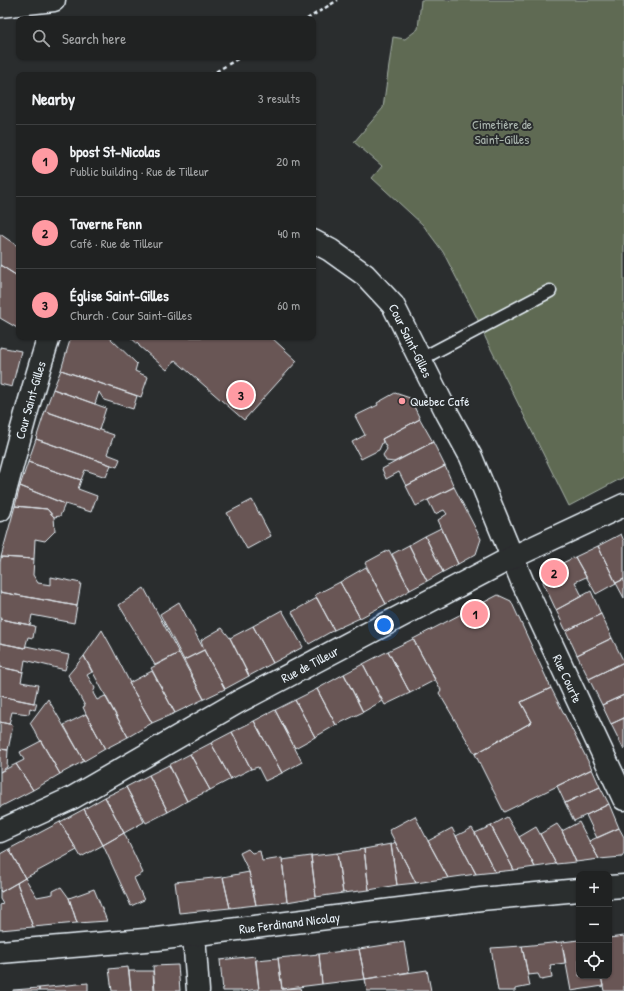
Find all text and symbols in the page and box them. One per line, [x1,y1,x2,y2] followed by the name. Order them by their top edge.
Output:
[16,16,316,60] search box
[30,27,52,49] icon: search
[62,28,126,49] text: Search here
[32,87,75,110] text: Nearby
[258,89,300,107] text: 3 results
[472,115,532,148] park label: Cimetière de Saint-Gilles
[70,141,160,162] text: bpost St-Nicolas
[43,152,47,170] text: 1
[276,152,300,170] text: 20 m
[70,162,209,180] text: Public building · Rue de Tilleur
[70,213,142,234] text: Taverne Fenn
[42,224,48,242] text: 2
[277,224,300,242] text: 40 m
[70,234,163,252] text: Café · Rue de Tilleur
[70,285,169,306] text: Église Saint-Gilles
[42,296,48,314] text: 3
[277,296,300,314] text: 60 m
[385,301,437,380] street label: Cour Saint-Gilles
[70,306,192,324] text: Church · Cour Saint-Gilles
[10,359,50,441] street label: Cour Saint-Gilles
[228,380,254,410] pin: 3
[410,392,470,410] place label: Quebec Café
[397,396,407,406] marker: Quebec Café
[541,558,567,588] pin: 2
[462,599,488,629] pin: 1
[374,615,394,635] your location
[278,642,342,687] street label: Rue de Tilleur
[549,651,587,706] street label: Rue Courte
[576,871,612,979] map controls
[576,871,612,907] button: +
[238,907,341,938] street label: Rue Ferdinand Nicolay
[576,907,612,943] button: −
[576,943,612,979] button: locate

